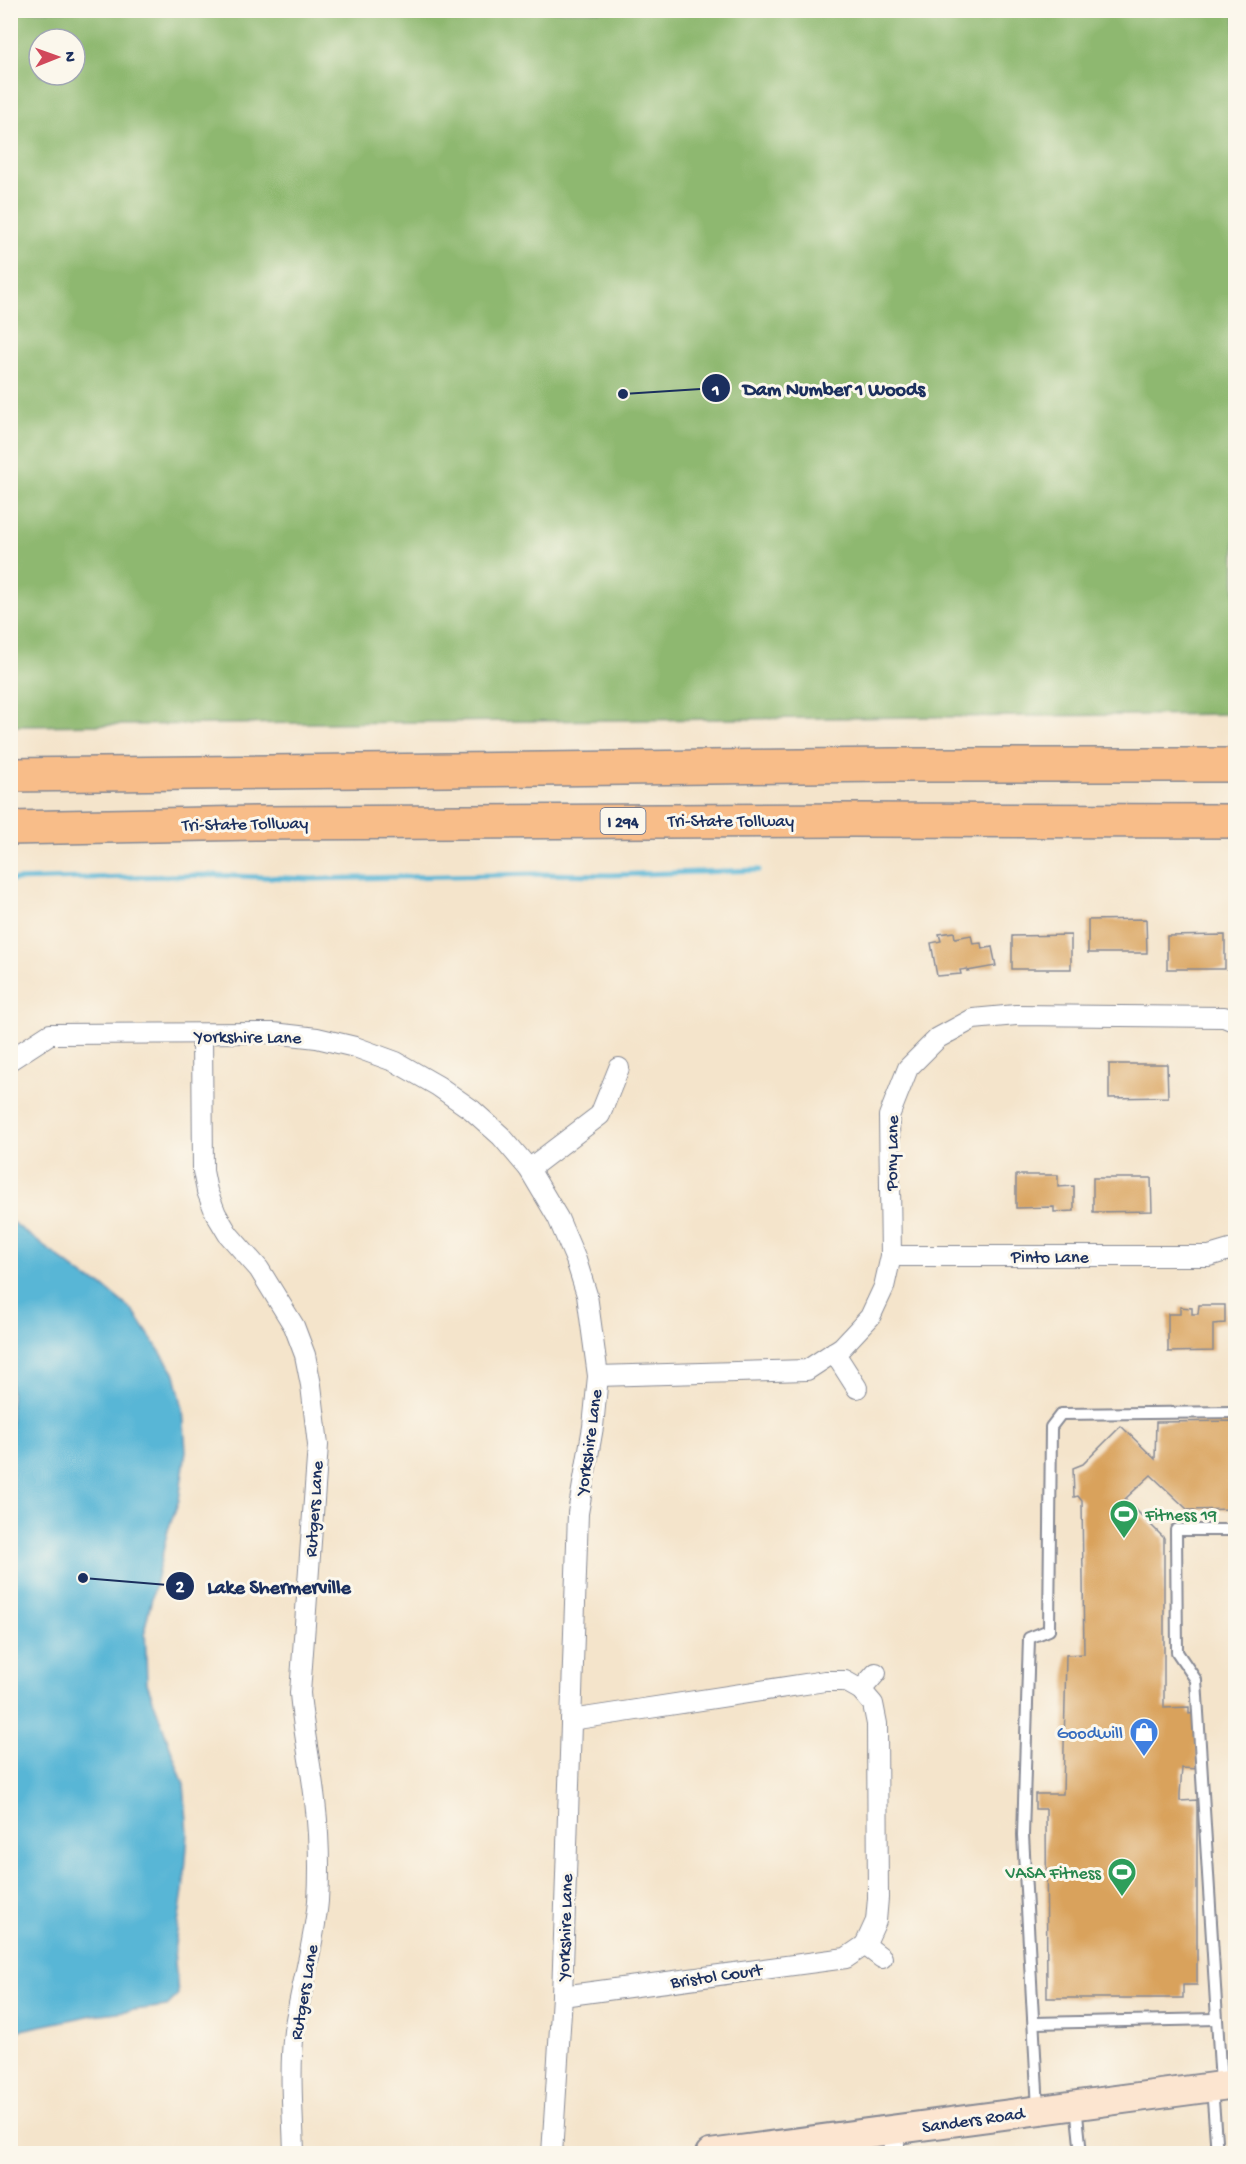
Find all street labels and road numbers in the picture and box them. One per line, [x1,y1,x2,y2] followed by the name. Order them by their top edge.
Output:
[600,808,646,834] road number: I 294
[667,812,794,833] street label: Tri-State Tollway
[181,814,309,837] street label: Tri-State Tollway
[192,1027,302,1050] street label: Yorkshire Lane
[882,1114,905,1192] street label: Pony Lane
[1010,1248,1090,1269] street label: Pinto Lane
[572,1387,608,1499] street label: Yorkshire Lane
[302,1460,329,1558] street label: Rutgers Lane
[554,1873,579,1983] street label: Yorkshire Lane
[287,1942,324,2042] street label: Rutgers Lane
[668,1960,765,1994] street label: Bristol Court
[921,2104,1027,2139] street label: Sanders Road

